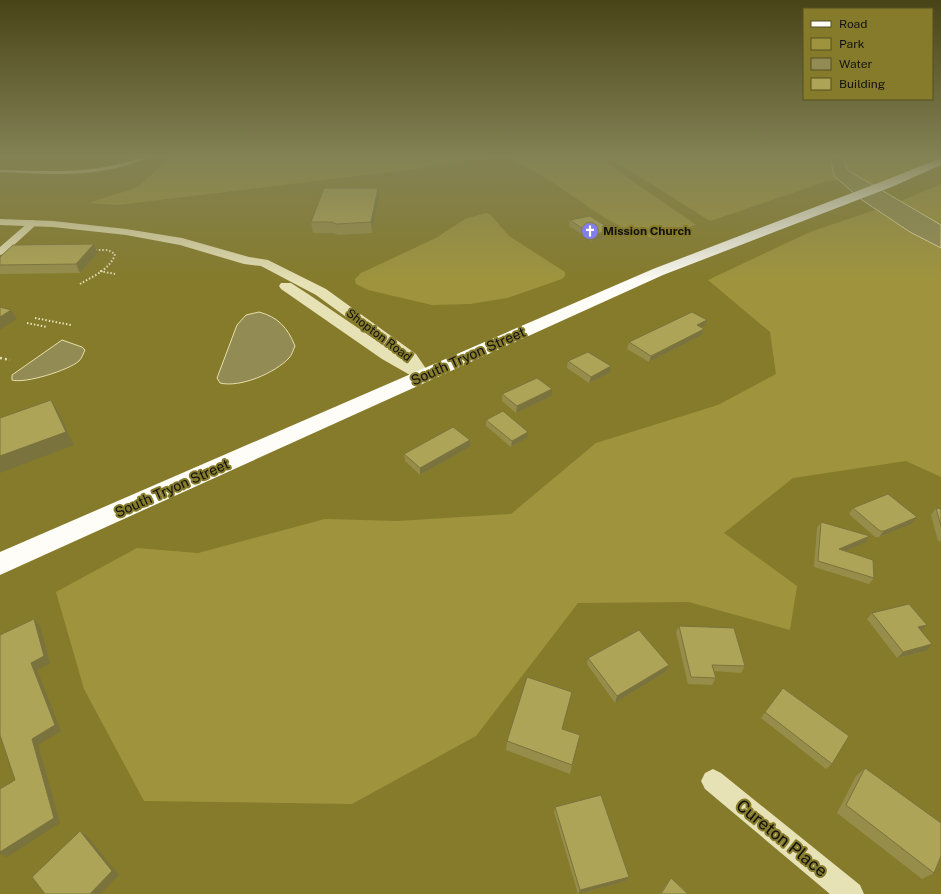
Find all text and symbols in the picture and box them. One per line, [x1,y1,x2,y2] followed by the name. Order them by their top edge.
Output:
[803,8,933,100] legend
[839,17,867,31] text: Road
[839,37,865,51] text: Park
[839,57,873,71] text: Water
[839,77,885,91] text: Building
[580,221,600,241] church icon: Mission Church
[603,224,691,238] place label: Mission Church
[344,306,414,364] street label: Shopton Road
[408,324,528,388] street label: South Tryon Street
[112,456,232,520] street label: South Tryon Street
[732,795,832,881] street label: Cureton Place

